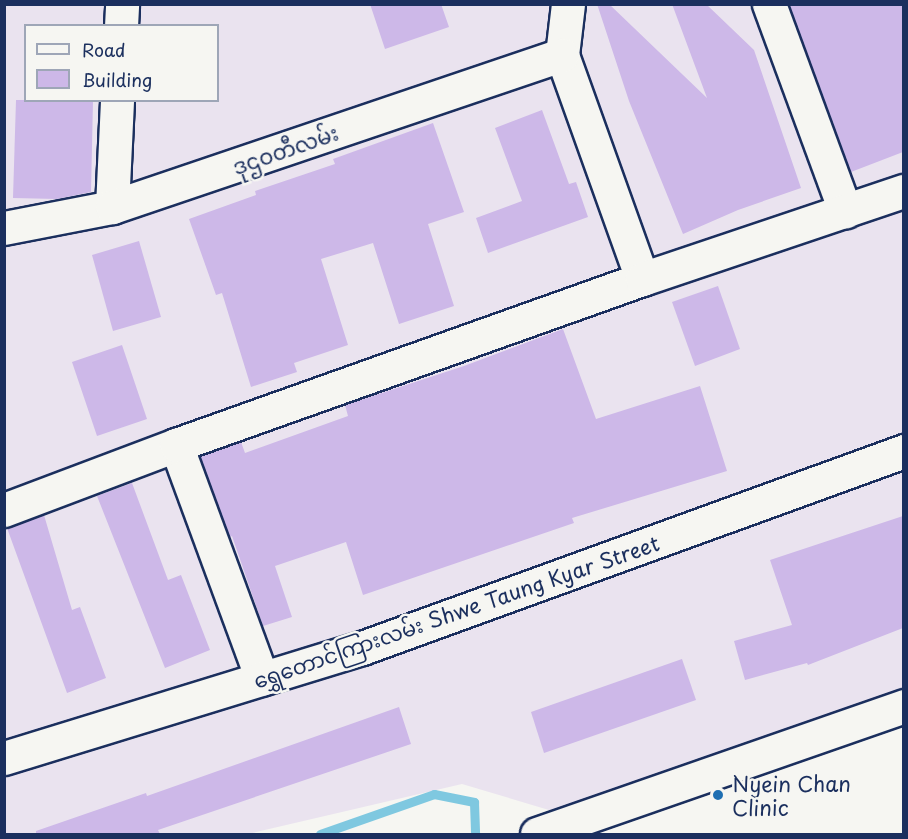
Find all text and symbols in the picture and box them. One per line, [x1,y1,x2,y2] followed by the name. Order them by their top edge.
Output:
[24,24,219,102] legend
[82,36,126,63] text: Road
[82,66,152,93] text: Building
[229,119,341,179] street label: ဒုဌဝတီလမ်း
[249,529,663,693] street label: ရွှေတောင်ကြားလမ်း Shwe Taung Kyar Street
[732,770,852,820] place label: Nyein Chan Clinic
[709,786,727,804] marker: Nyein Chan Clinic

